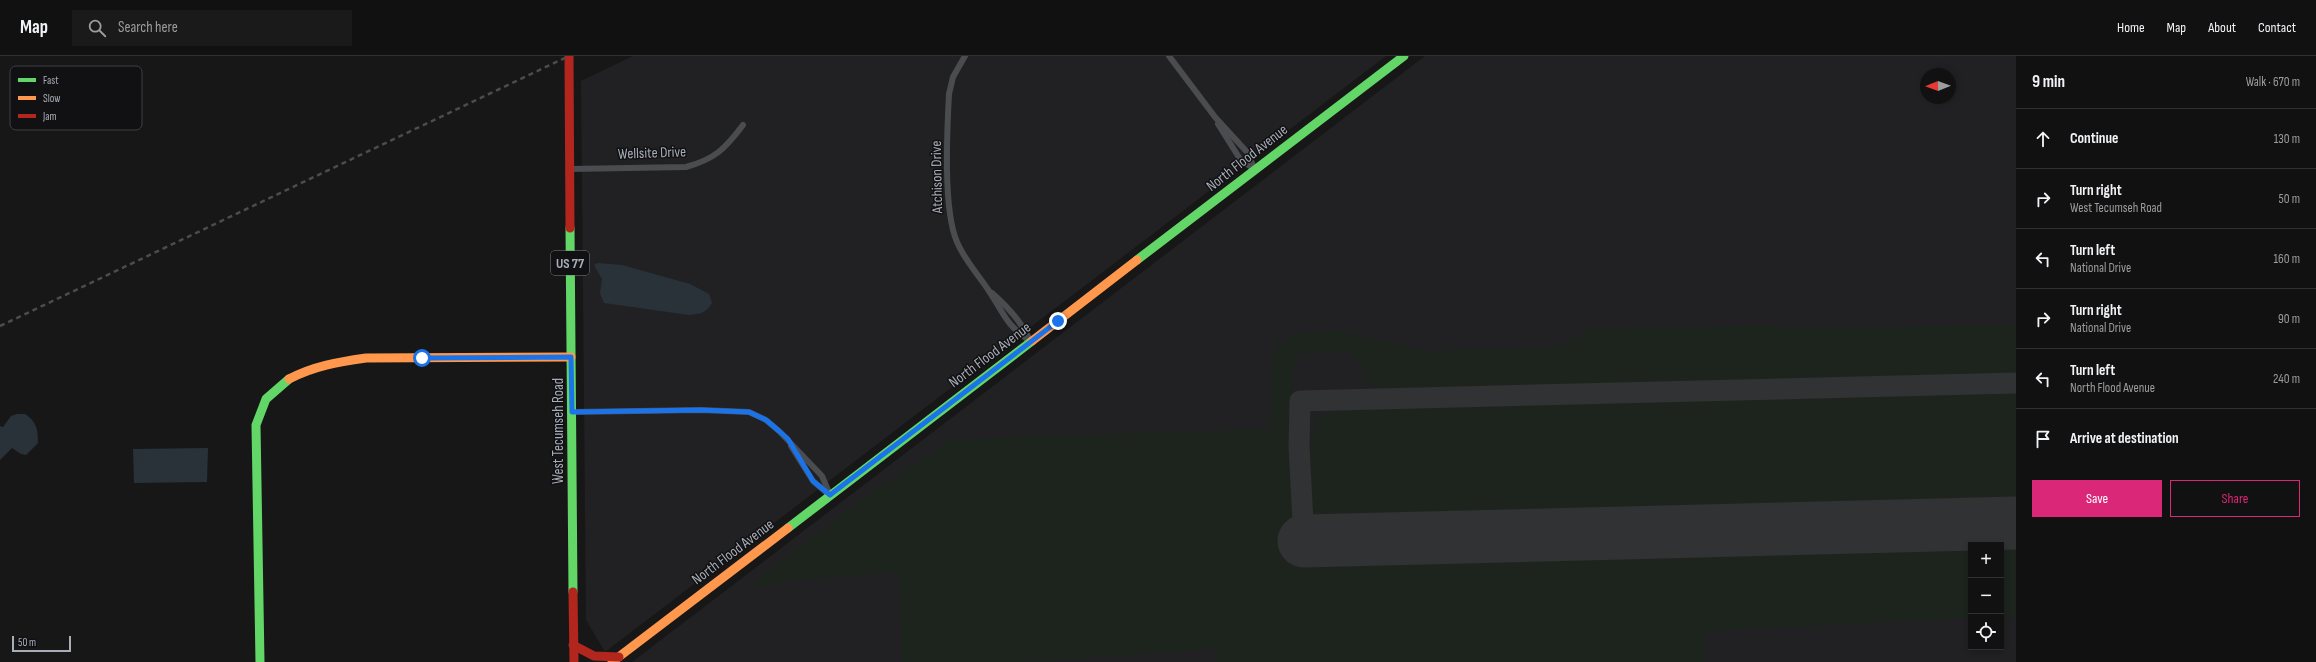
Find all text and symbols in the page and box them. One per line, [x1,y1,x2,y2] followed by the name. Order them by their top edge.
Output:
[72,10,352,46] search box
[20,16,48,39] text: Map
[86,17,108,39] icon: search
[118,18,178,37] text: Search here
[2117,19,2145,36] text: Home
[2167,19,2186,36] text: Map
[2208,19,2236,36] text: About
[2258,19,2296,36] text: Contact
[10,66,142,130] legend
[1920,68,1956,104] north arrow
[2032,72,2065,92] text: 9 min
[43,74,59,87] text: Fast
[2246,74,2300,90] text: Walk · 670 m
[43,92,60,105] text: Slow
[42,110,57,123] text: Jam
[1203,120,1291,196] street label: North Flood Avenue
[2032,128,2054,150] icon: ahead
[2070,129,2119,148] text: Continue
[2274,131,2300,147] text: 130 m
[927,140,947,215] street label: Atchison Drive
[618,142,686,164] street label: Wellsite Drive
[2070,181,2122,200] text: Turn right
[2032,188,2054,210] icon: right
[2279,191,2300,207] text: 50 m
[2070,200,2162,216] text: West Tecumseh Road
[2070,241,2115,260] text: Turn left
[2032,248,2054,270] icon: left
[551,251,589,275] road number: US 77
[2274,251,2300,267] text: 160 m
[2070,260,2131,276] text: National Drive
[2070,301,2122,320] text: Turn right
[2032,308,2054,330] icon: right
[2278,311,2300,327] text: 90 m
[1049,312,1067,330] route end
[945,318,1035,392] street label: North Flood Avenue
[2070,320,2131,336] text: National Drive
[413,349,431,367] route start
[2070,361,2115,380] text: Turn left
[2032,368,2054,390] icon: left
[2273,371,2300,387] text: 240 m
[549,378,568,484] street label: West Tecumseh Road
[2070,380,2155,396] text: North Flood Avenue
[2032,428,2054,450] icon: arrive
[2070,429,2179,448] text: Arrive at destination
[2032,480,2162,517] button: Save
[2170,480,2300,517] button: Share
[688,515,778,589] street label: North Flood Avenue
[1968,542,2004,650] map controls
[1968,542,2004,578] button: +
[1968,578,2004,614] button: −
[1968,614,2004,650] button: locate
[12,634,71,653] scale bar
[18,636,36,649] text: 50 m

